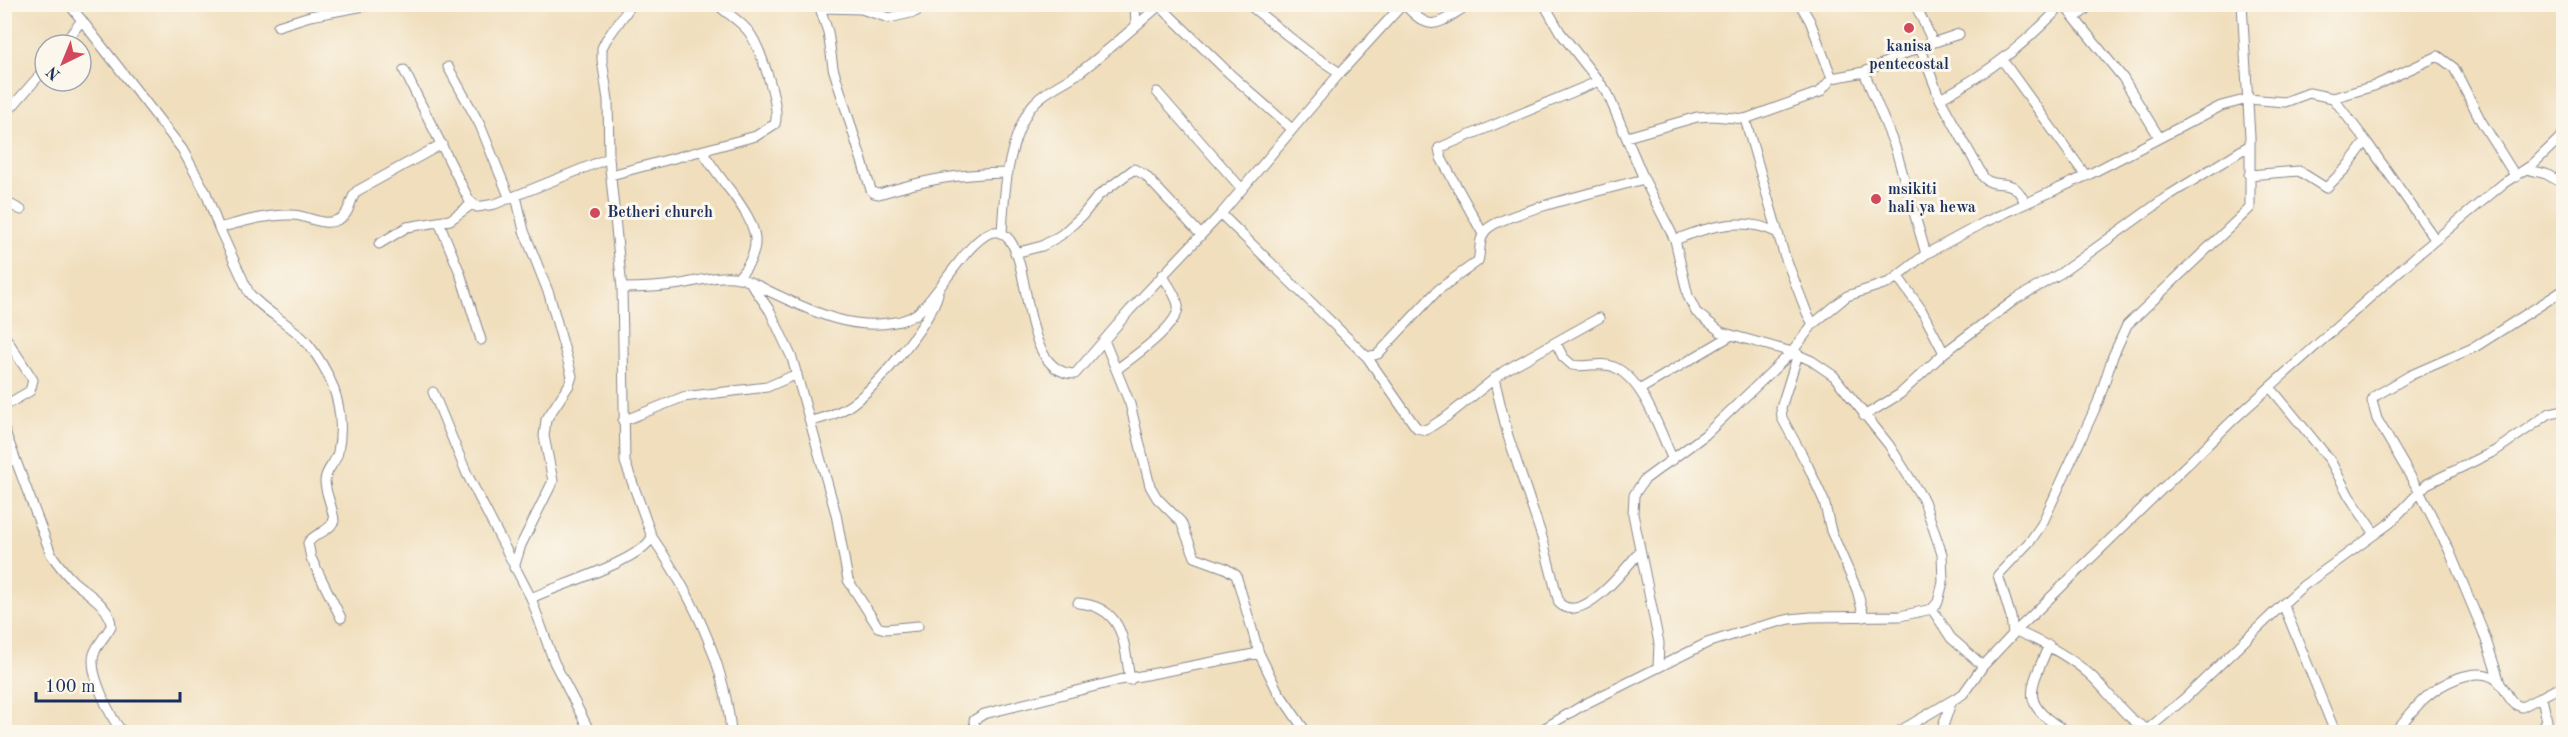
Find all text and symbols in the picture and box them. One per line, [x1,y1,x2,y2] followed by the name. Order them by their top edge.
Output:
[1902,21,1916,35] marker: kanisa pentecostal
[33,33,93,93] north arrow
[1869,39,1949,73] place label: kanisa pentecostal
[44,62,64,83] text: N
[1888,182,1976,216] place label: msikiti hali ya hewa
[1869,192,1883,206] marker: msikiti hali ya hewa
[607,205,713,221] place label: Betheri church
[588,206,602,220] marker: Betheri church
[36,665,180,703] scale bar
[45,678,96,696] text: 100 m

